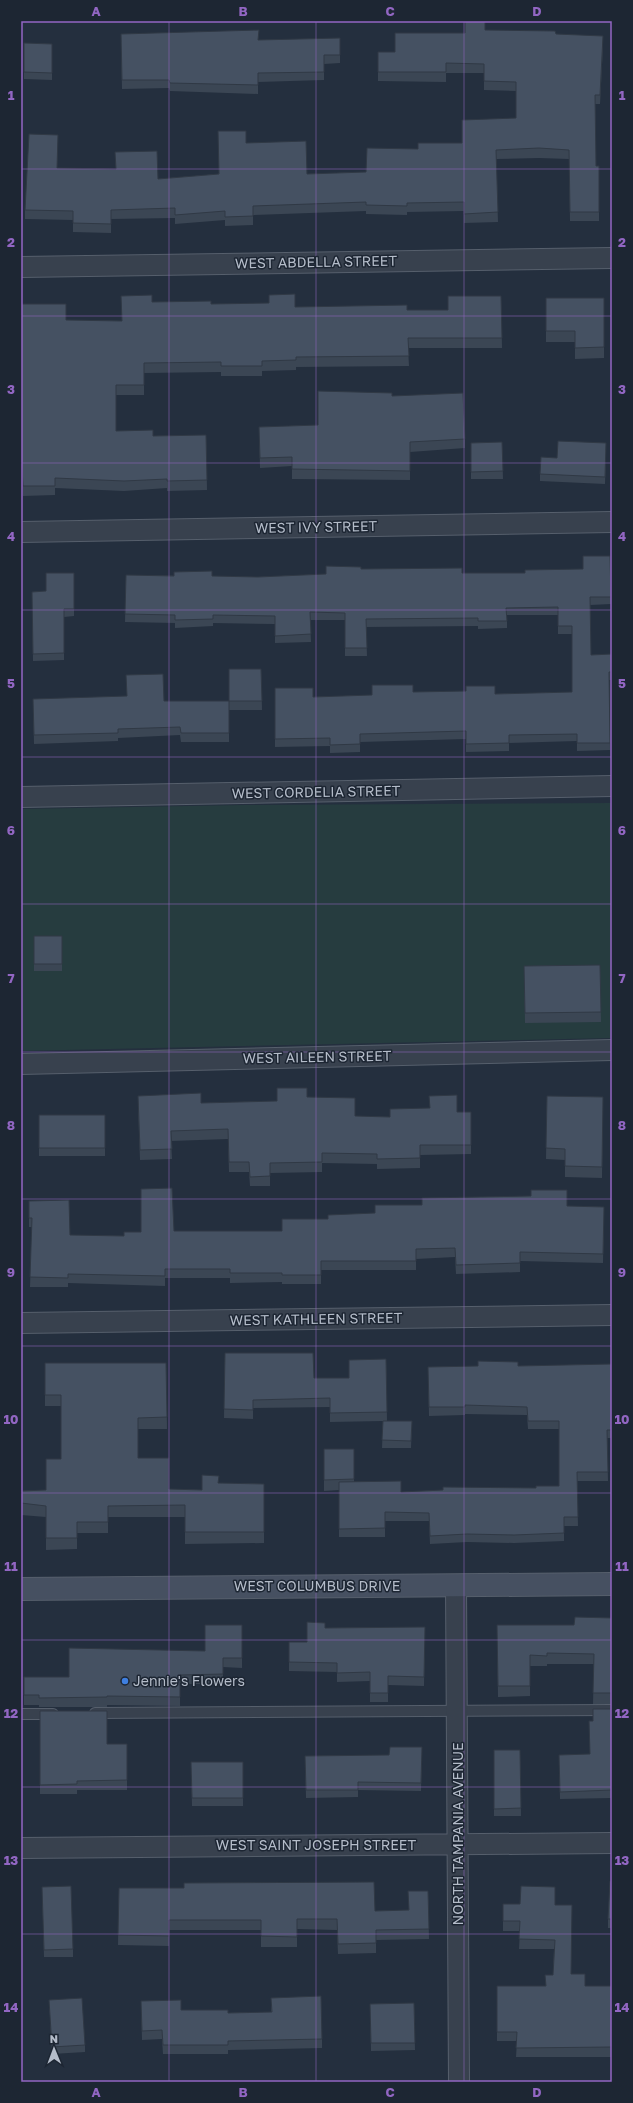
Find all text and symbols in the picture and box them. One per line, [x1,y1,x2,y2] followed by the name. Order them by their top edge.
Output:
[91,3,101,19] text: A
[238,3,248,19] text: B
[385,3,395,19] text: C
[532,3,542,19] text: D
[8,87,15,103] text: 1
[619,87,626,103] text: 1
[7,234,15,250] text: 2
[618,234,626,250] text: 2
[235,252,398,271] street label: WEST ABDELLA STREET
[7,381,15,397] text: 3
[618,381,626,397] text: 3
[255,517,378,536] street label: WEST IVY STREET
[7,528,15,544] text: 4
[618,528,626,544] text: 4
[7,675,15,691] text: 5
[618,675,626,691] text: 5
[231,782,401,801] street label: WEST CORDELIA STREET
[7,822,15,838] text: 6
[618,822,626,838] text: 6
[7,970,15,986] text: 7
[618,970,626,986] text: 7
[242,1047,392,1066] street label: WEST AILEEN STREET
[7,1117,15,1133] text: 8
[618,1117,626,1133] text: 8
[7,1264,15,1280] text: 9
[618,1264,626,1280] text: 9
[230,1308,403,1329] street label: WEST KATHLEEN STREET
[3,1411,19,1427] text: 10
[614,1411,630,1427] text: 10
[4,1558,18,1574] text: 11
[615,1558,629,1574] text: 11
[234,1577,400,1594] street label: WEST COLUMBUS DRIVE
[133,1672,245,1689] place label: Jennie's Flowers
[120,1676,130,1686] marker: Jennie's Flowers
[4,1705,18,1721] text: 12
[615,1705,629,1721] text: 12
[449,1743,466,1925] street label: NORTH TAMPANIA AVENUE
[216,1836,416,1853] street label: WEST SAINT JOSEPH STREET
[4,1852,18,1868] text: 13
[615,1852,629,1868] text: 13
[4,1999,18,2015] text: 14
[615,1999,629,2015] text: 14
[34,2029,74,2069] north arrow
[50,2032,58,2045] text: N
[91,2084,101,2100] text: A
[238,2084,248,2100] text: B
[385,2084,395,2100] text: C
[532,2084,542,2100] text: D

